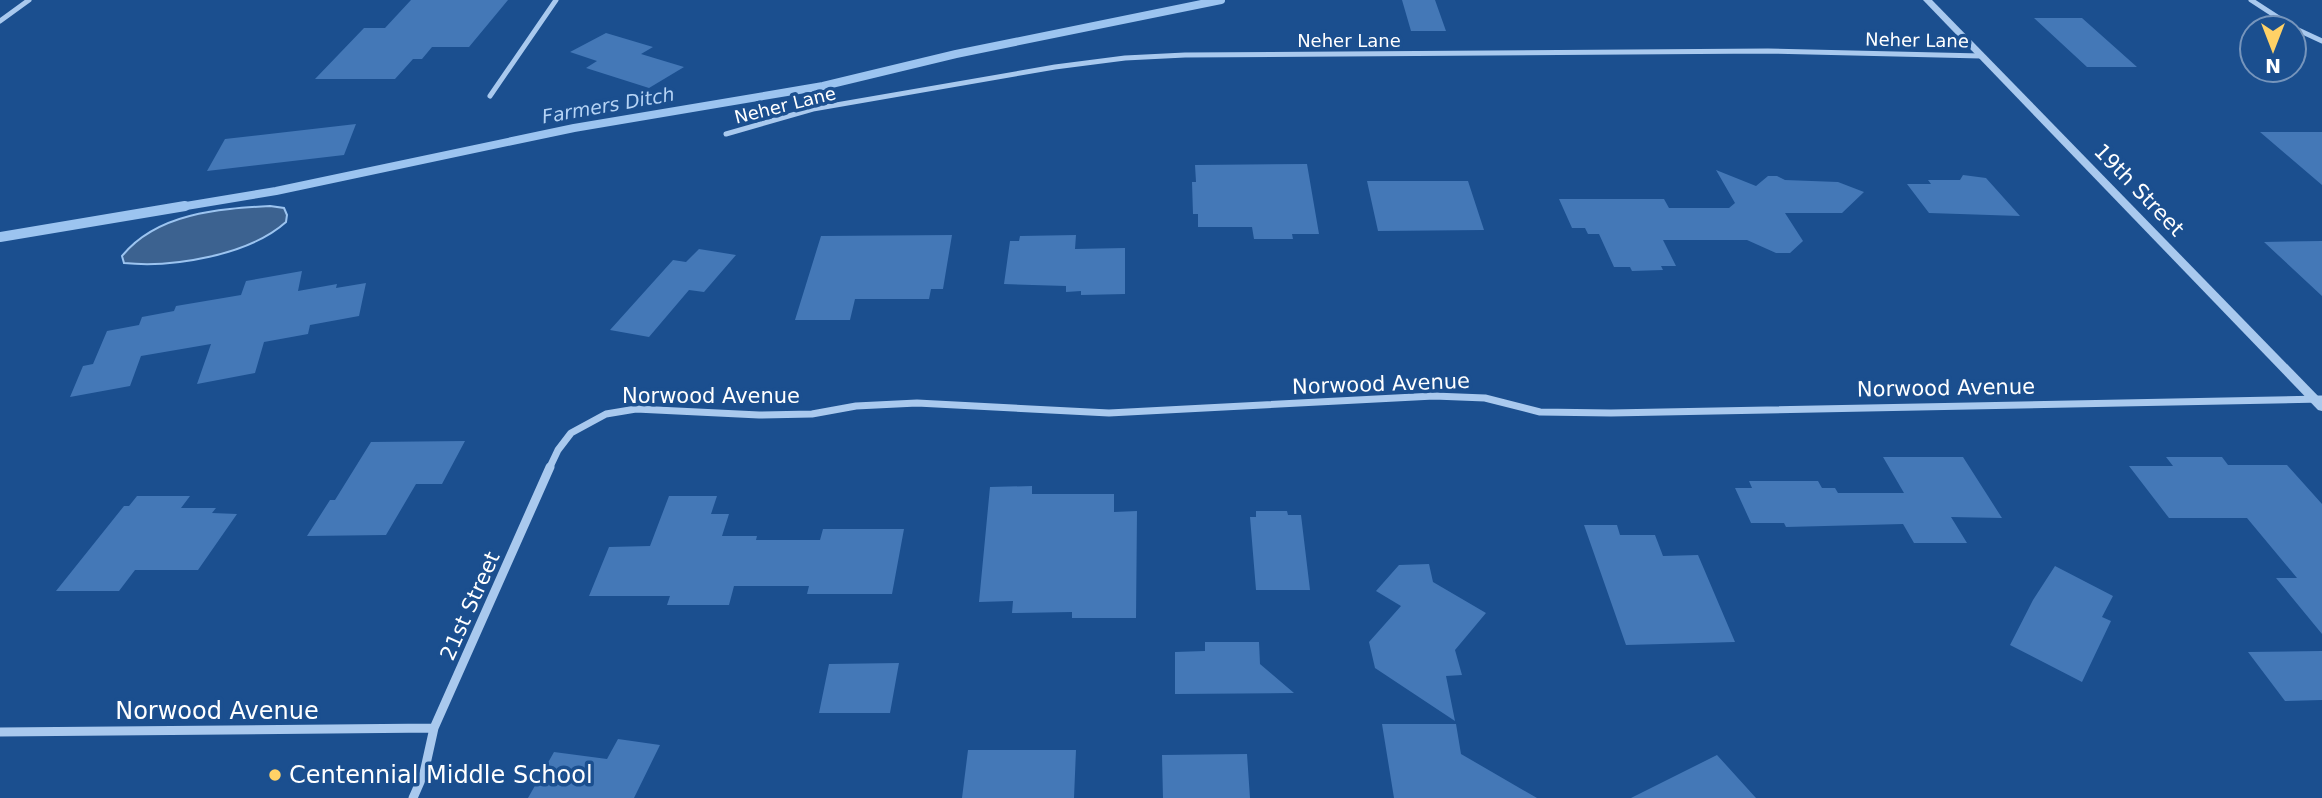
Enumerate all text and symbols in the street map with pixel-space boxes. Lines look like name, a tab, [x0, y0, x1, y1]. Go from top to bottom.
north arrow	[2238, 14, 2308, 84]
street label: Neher Lane	[1865, 29, 1969, 51]
street label: Neher Lane	[1297, 30, 1401, 51]
text: N	[2265, 55, 2281, 77]
street label: Neher Lane	[732, 82, 838, 128]
water label: Farmers Ditch	[540, 83, 676, 127]
street label: 19th Street	[2089, 139, 2189, 241]
street label: Norwood Avenue	[1292, 369, 1470, 399]
street label: Norwood Avenue	[1857, 374, 2035, 402]
street label: Norwood Avenue	[622, 384, 800, 408]
street label: 21st Street	[435, 548, 505, 664]
street label: Norwood Avenue	[115, 697, 319, 725]
place label: Centennial Middle School	[289, 761, 593, 789]
marker: Centennial Middle School	[267, 767, 283, 783]

